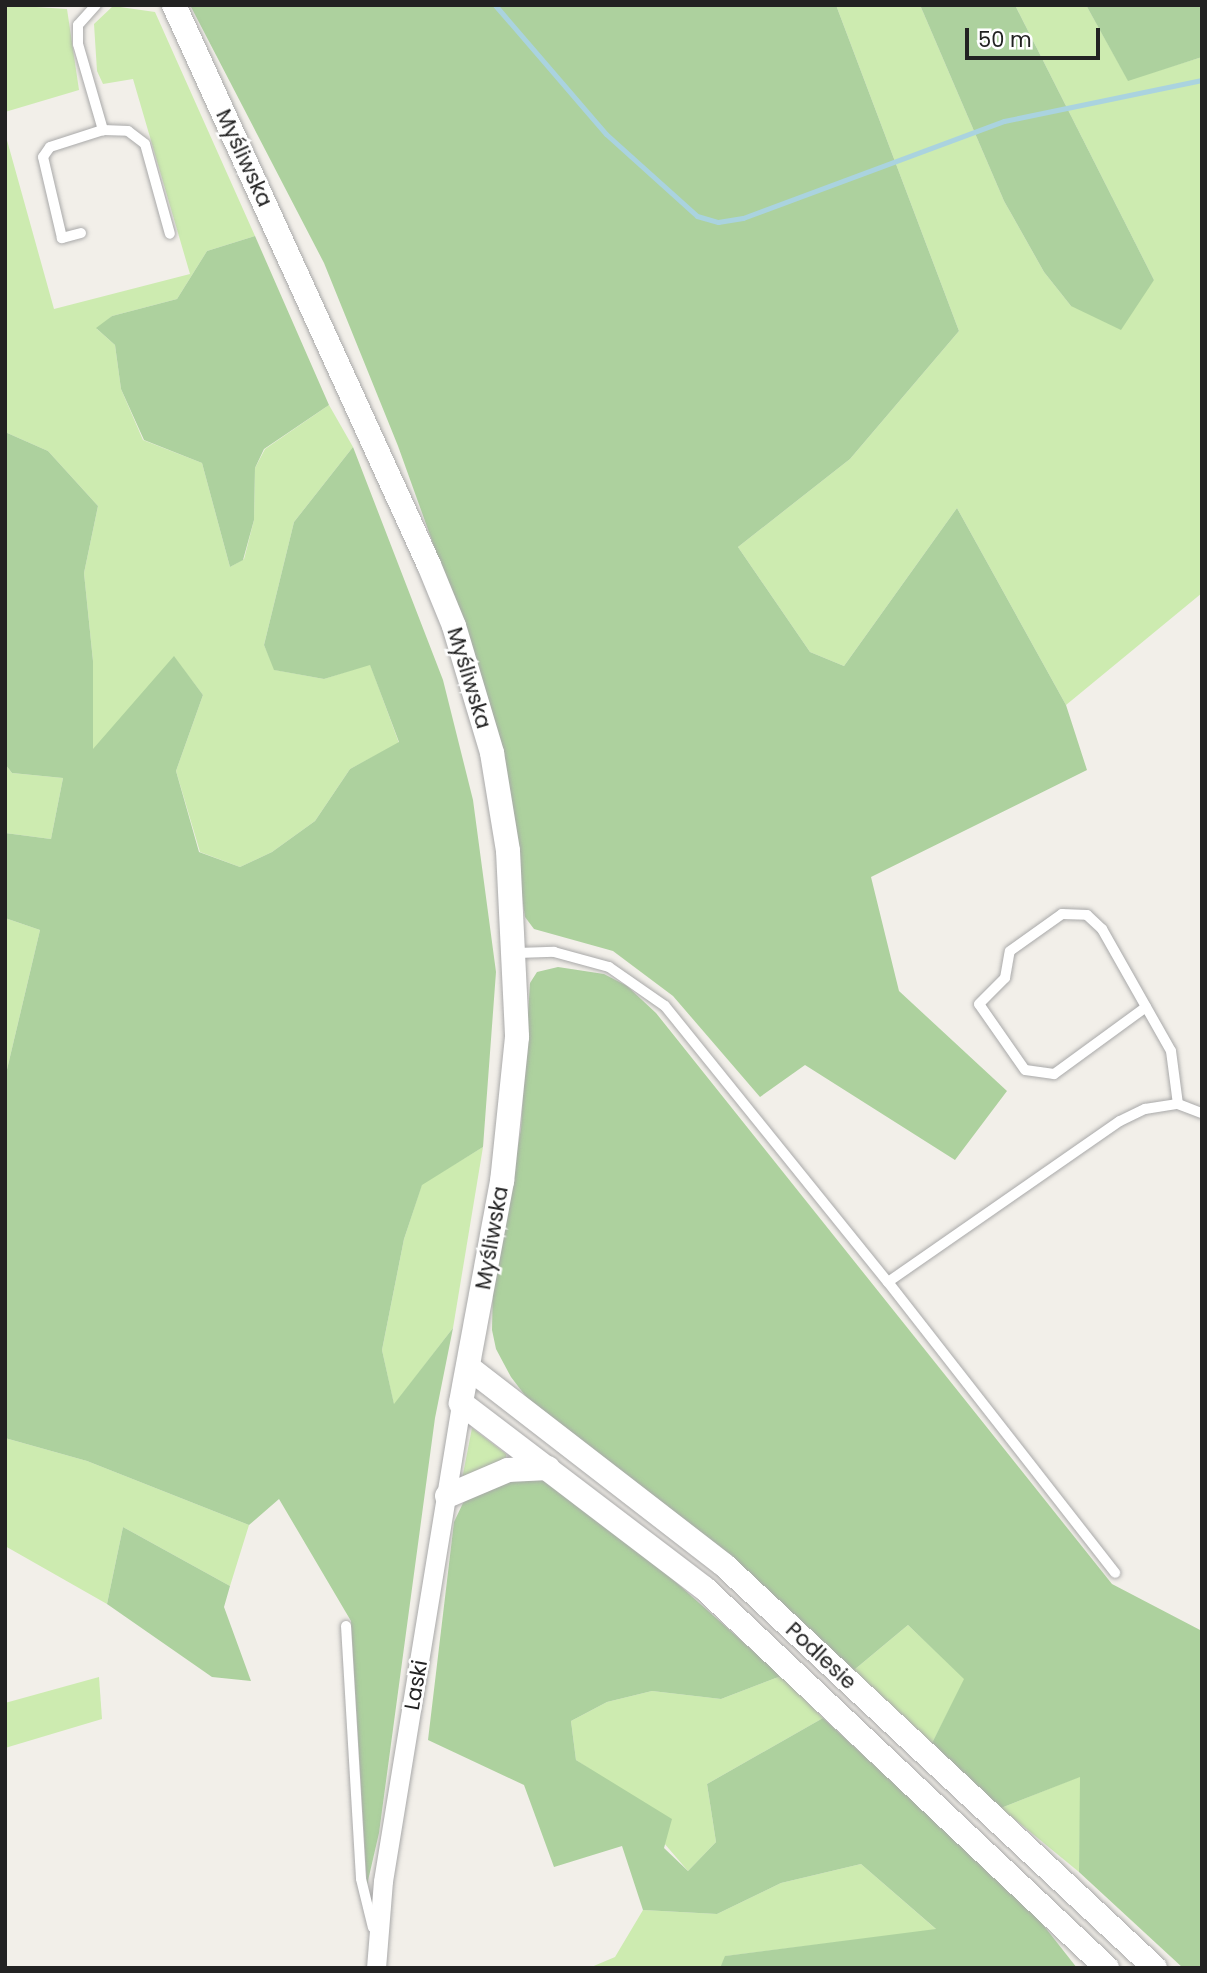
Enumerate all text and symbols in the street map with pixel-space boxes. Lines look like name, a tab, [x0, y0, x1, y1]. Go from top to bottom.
scale bar	[969, 14, 1104, 58]
text: 50 m	[978, 25, 1032, 54]
street label: Myśliwska	[211, 105, 277, 211]
street label: Myśliwska	[442, 624, 496, 732]
street label: Myśliwska	[471, 1184, 513, 1292]
street label: Podlesie	[781, 1617, 861, 1695]
street label: Laski	[399, 1658, 433, 1712]

